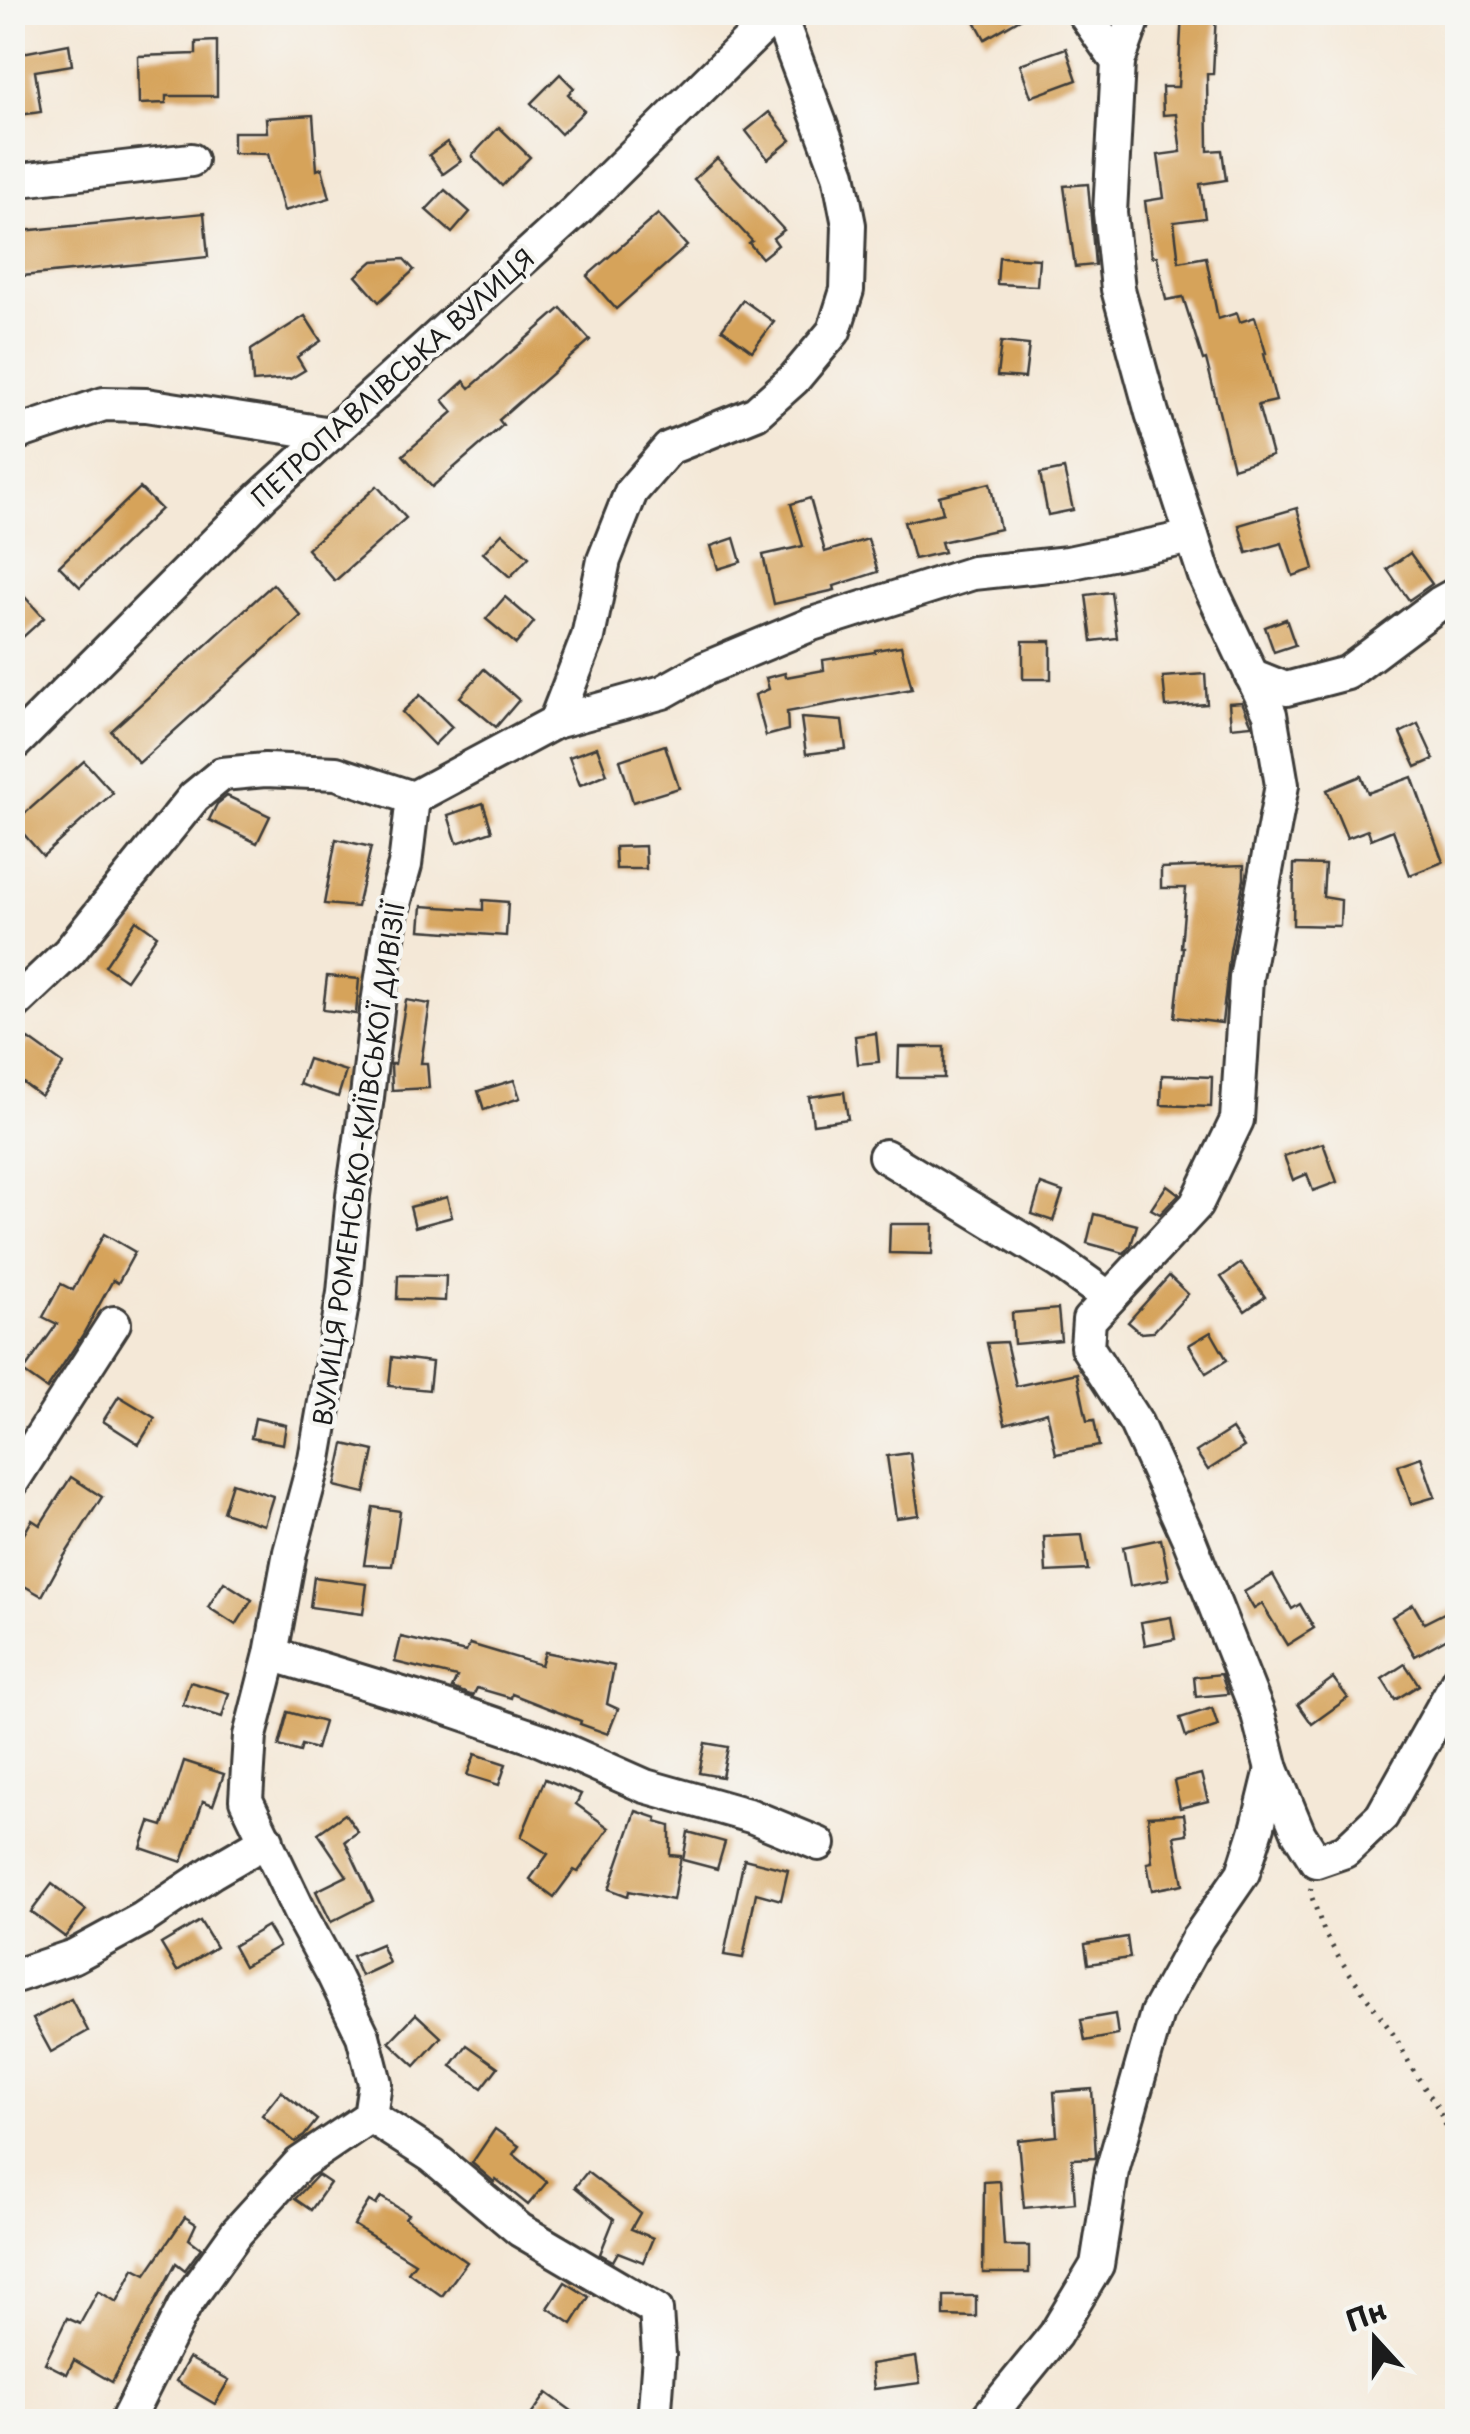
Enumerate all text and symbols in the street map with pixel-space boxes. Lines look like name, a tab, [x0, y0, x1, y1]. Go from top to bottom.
street label: ПЕТРОПАВЛІВСЬКА ВУЛИЦЯ	[242, 239, 543, 515]
street label: ВУЛИЦЯ РОМЕНСЬКО-КИЇВСЬКОЇ ДИВІЗІЇ	[302, 898, 414, 1428]
text: Пн	[1339, 2287, 1392, 2342]
north arrow	[1325, 2289, 1425, 2389]

